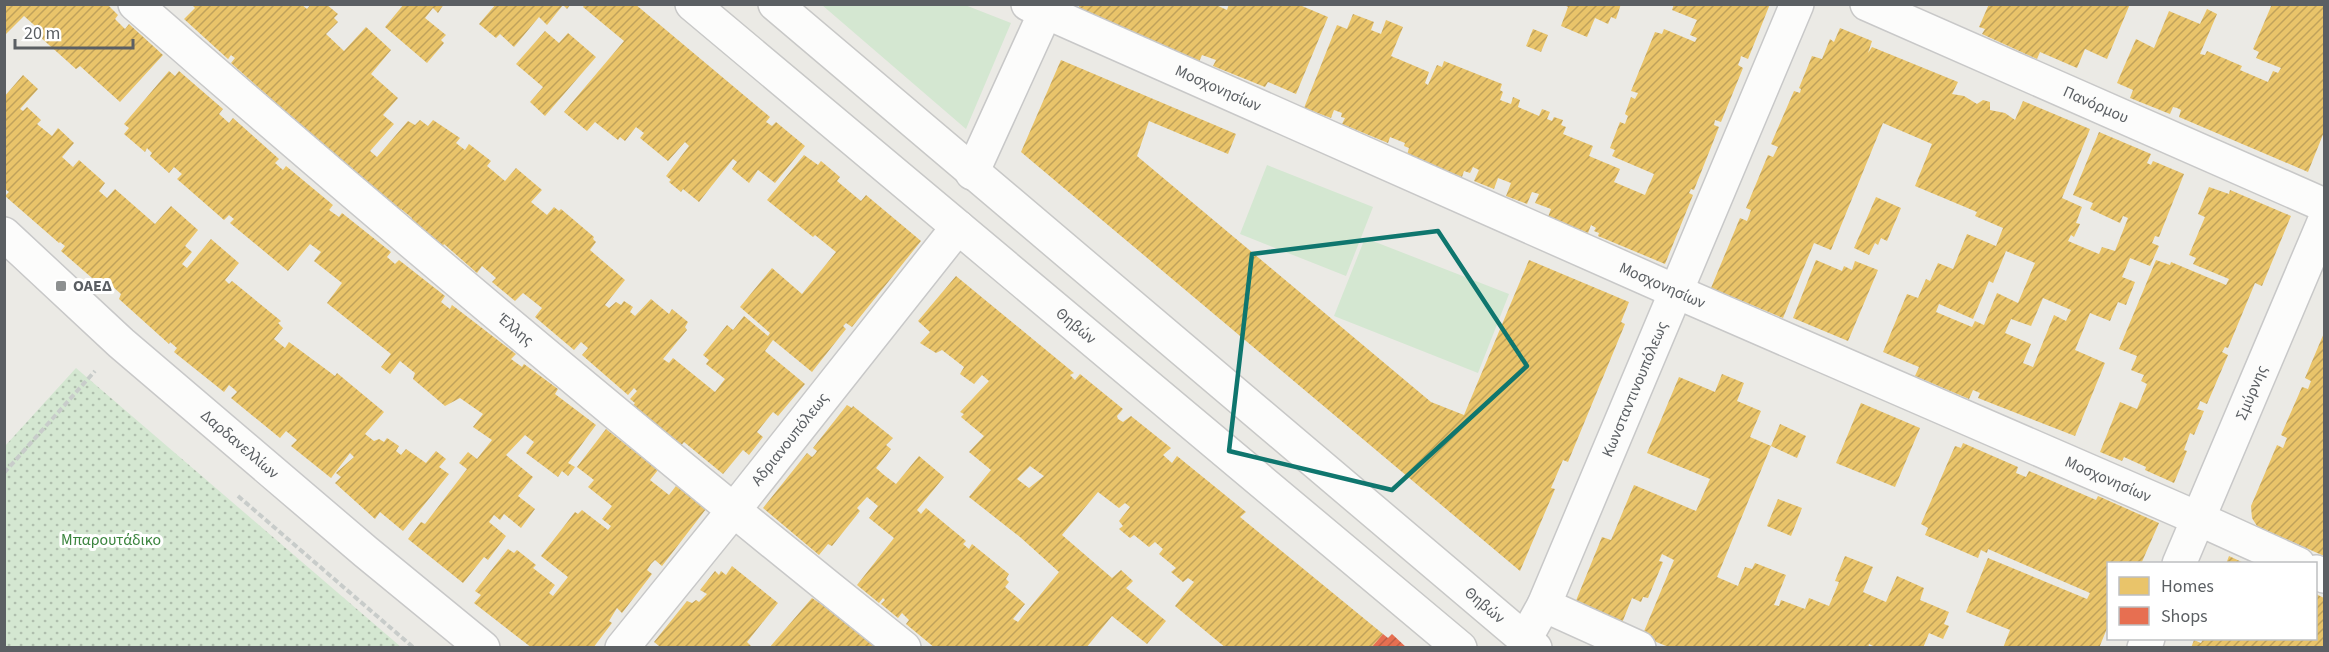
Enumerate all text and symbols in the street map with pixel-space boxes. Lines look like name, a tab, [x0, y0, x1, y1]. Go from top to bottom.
scale bar	[15, 12, 134, 50]
text: 20 m	[24, 21, 60, 46]
street label: Μοσχονησίων	[1172, 60, 1265, 117]
street label: Πανόρμου	[2060, 81, 2132, 129]
street label: Μοσχονησίων	[1616, 257, 1709, 314]
place label: ΟΑΕΔ	[73, 275, 112, 297]
marker: ΟΑΕΔ	[54, 279, 68, 293]
street label: Θηβών	[1051, 302, 1101, 350]
street label: Έλλης	[492, 308, 538, 351]
street label: Κωνσταντινουπόλεως	[1596, 318, 1673, 461]
street label: Σμύρνης	[2230, 362, 2273, 424]
street label: Αδριανουπόλεως	[746, 388, 834, 490]
street label: Δαρδανελλίων	[196, 405, 284, 484]
street label: Μοσχονησίων	[2061, 451, 2155, 508]
park label: Μπαρουτάδικο	[61, 529, 161, 551]
legend	[2107, 562, 2317, 640]
text: Homes	[2161, 574, 2214, 599]
street label: Θηβών	[1460, 582, 1510, 629]
text: Shops	[2161, 604, 2208, 629]

